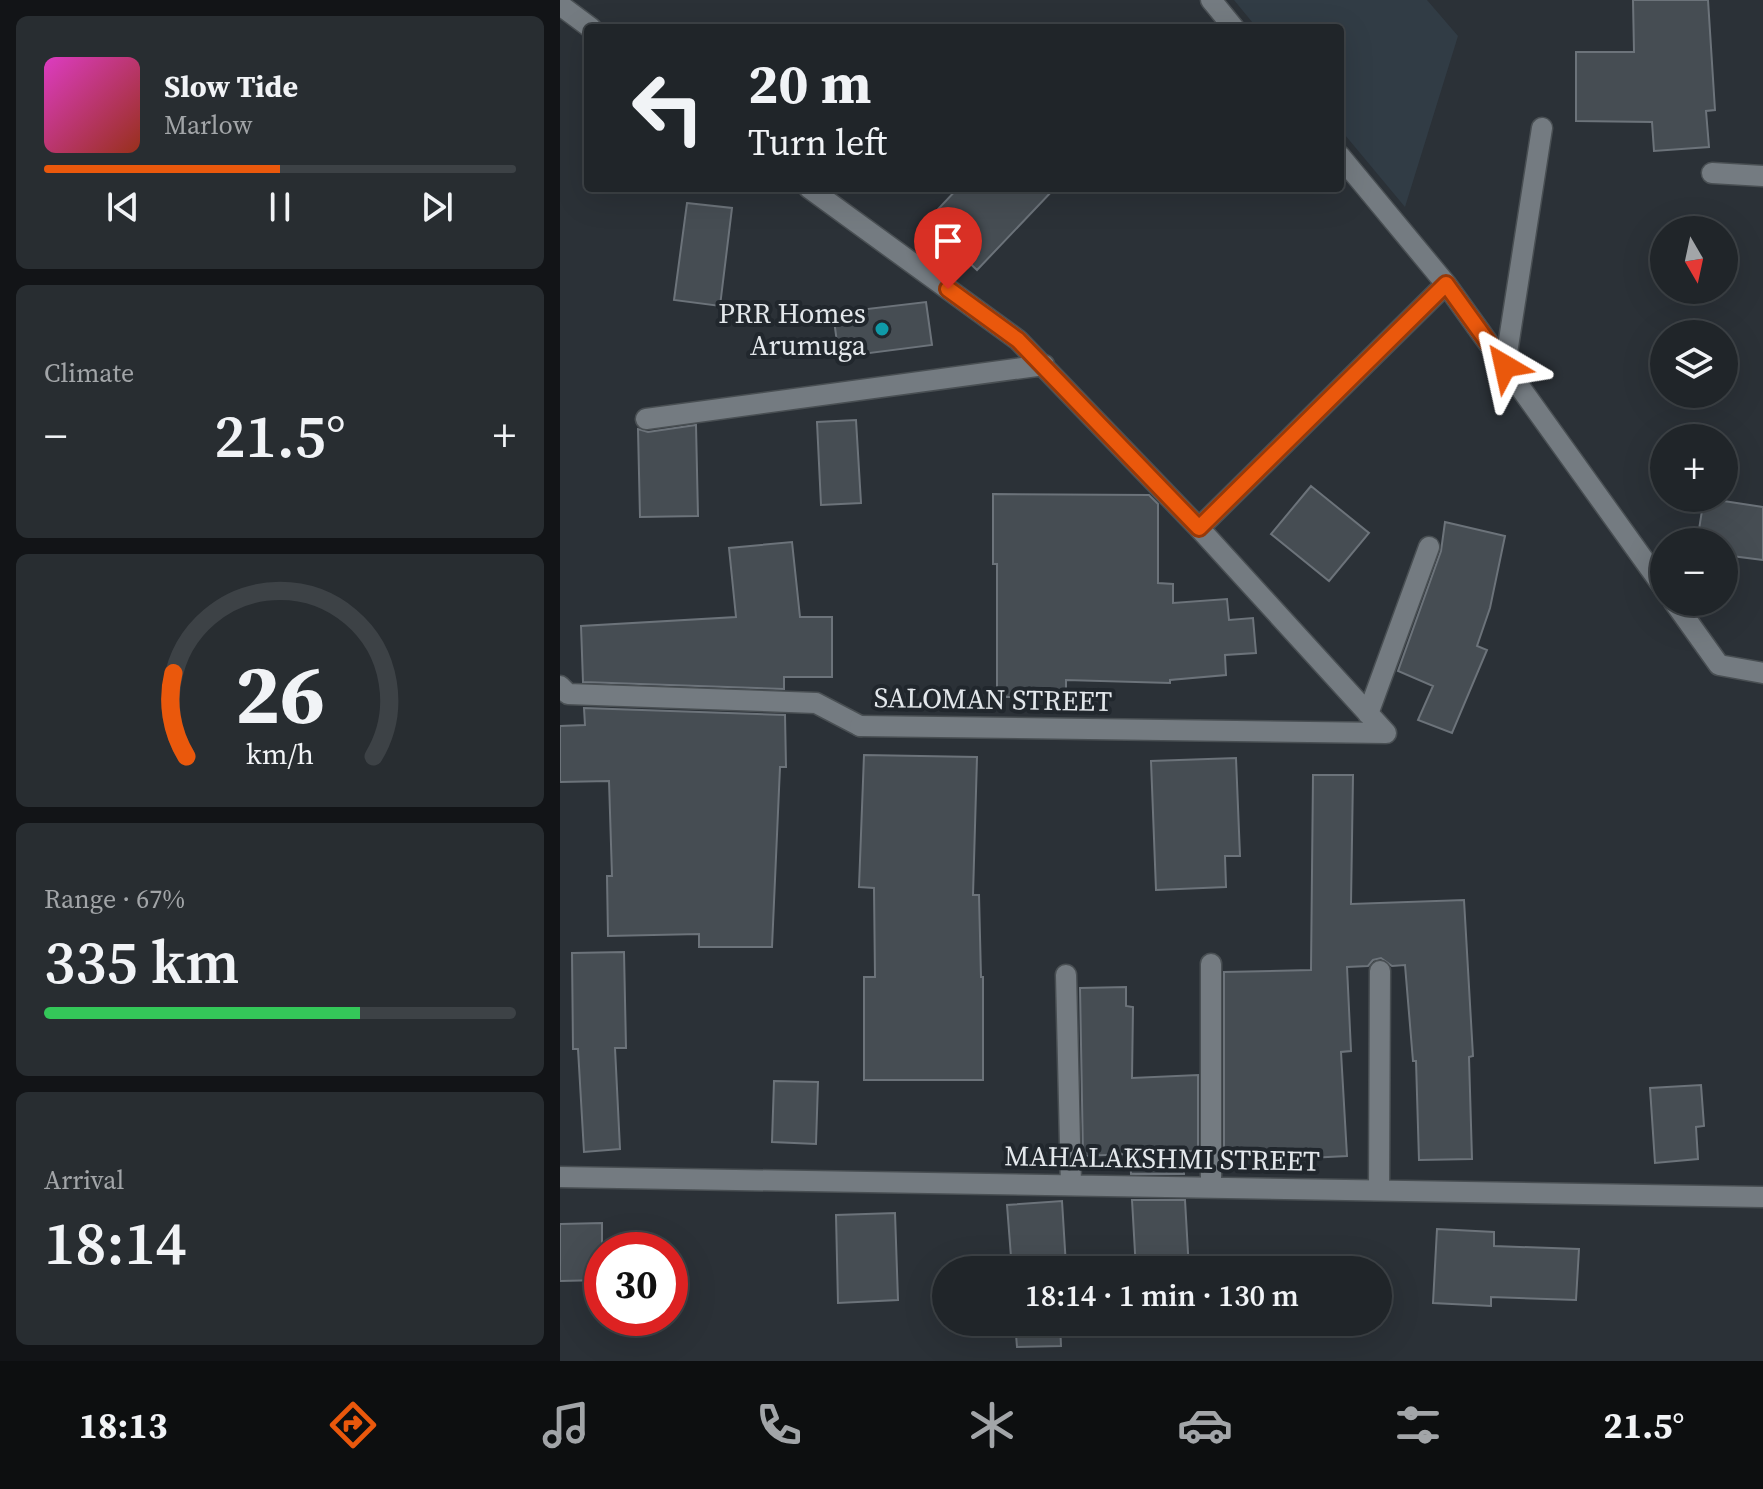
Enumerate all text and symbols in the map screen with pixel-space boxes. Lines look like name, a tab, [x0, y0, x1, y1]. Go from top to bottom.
text: 20 m	[748, 45, 871, 122]
icon: left	[616, 56, 720, 160]
text: Slow Tide	[164, 66, 298, 107]
text: Marlow	[164, 107, 253, 143]
text: Turn left	[748, 118, 887, 167]
icon: previous	[101, 185, 145, 229]
icon: pause	[258, 185, 302, 229]
icon: next	[415, 185, 459, 229]
pin	[914, 207, 982, 289]
north arrow	[1650, 216, 1738, 304]
map controls	[1650, 216, 1738, 616]
icon: arrive	[926, 219, 970, 263]
place label: PRR Homes Arumuga	[718, 294, 867, 364]
marker: PRR Homes Arumuga	[873, 320, 891, 338]
button: layers	[1650, 320, 1738, 408]
position arrow	[1463, 324, 1547, 408]
text: Climate	[44, 355, 134, 391]
text: 21.5°	[214, 395, 346, 477]
text: −	[44, 405, 67, 466]
text: +	[493, 405, 516, 466]
button: +	[1650, 424, 1738, 512]
button: −	[1650, 528, 1738, 616]
text: 26	[235, 636, 325, 750]
street label: SALOMAN STREET	[874, 678, 1112, 720]
text: km/h	[246, 734, 314, 774]
text: Range · 67%	[44, 881, 185, 917]
text: 335 km	[44, 921, 240, 1003]
street label: MAHALAKSHMI STREET	[1004, 1136, 1320, 1180]
text: Arrival	[44, 1162, 124, 1198]
text: 18:14	[44, 1202, 187, 1284]
speed limit sign: 30	[584, 1232, 688, 1336]
text: 18:14 · 1 min · 130 m	[1025, 1275, 1299, 1316]
icon: directions	[325, 1397, 381, 1453]
icon: music	[538, 1397, 594, 1453]
icon: phone	[751, 1397, 807, 1453]
icon: climate	[964, 1397, 1020, 1453]
icon: car	[1177, 1397, 1233, 1453]
icon: filters	[1390, 1397, 1446, 1453]
text: 18:13	[79, 1401, 167, 1450]
text: 21.5°	[1603, 1401, 1684, 1450]

